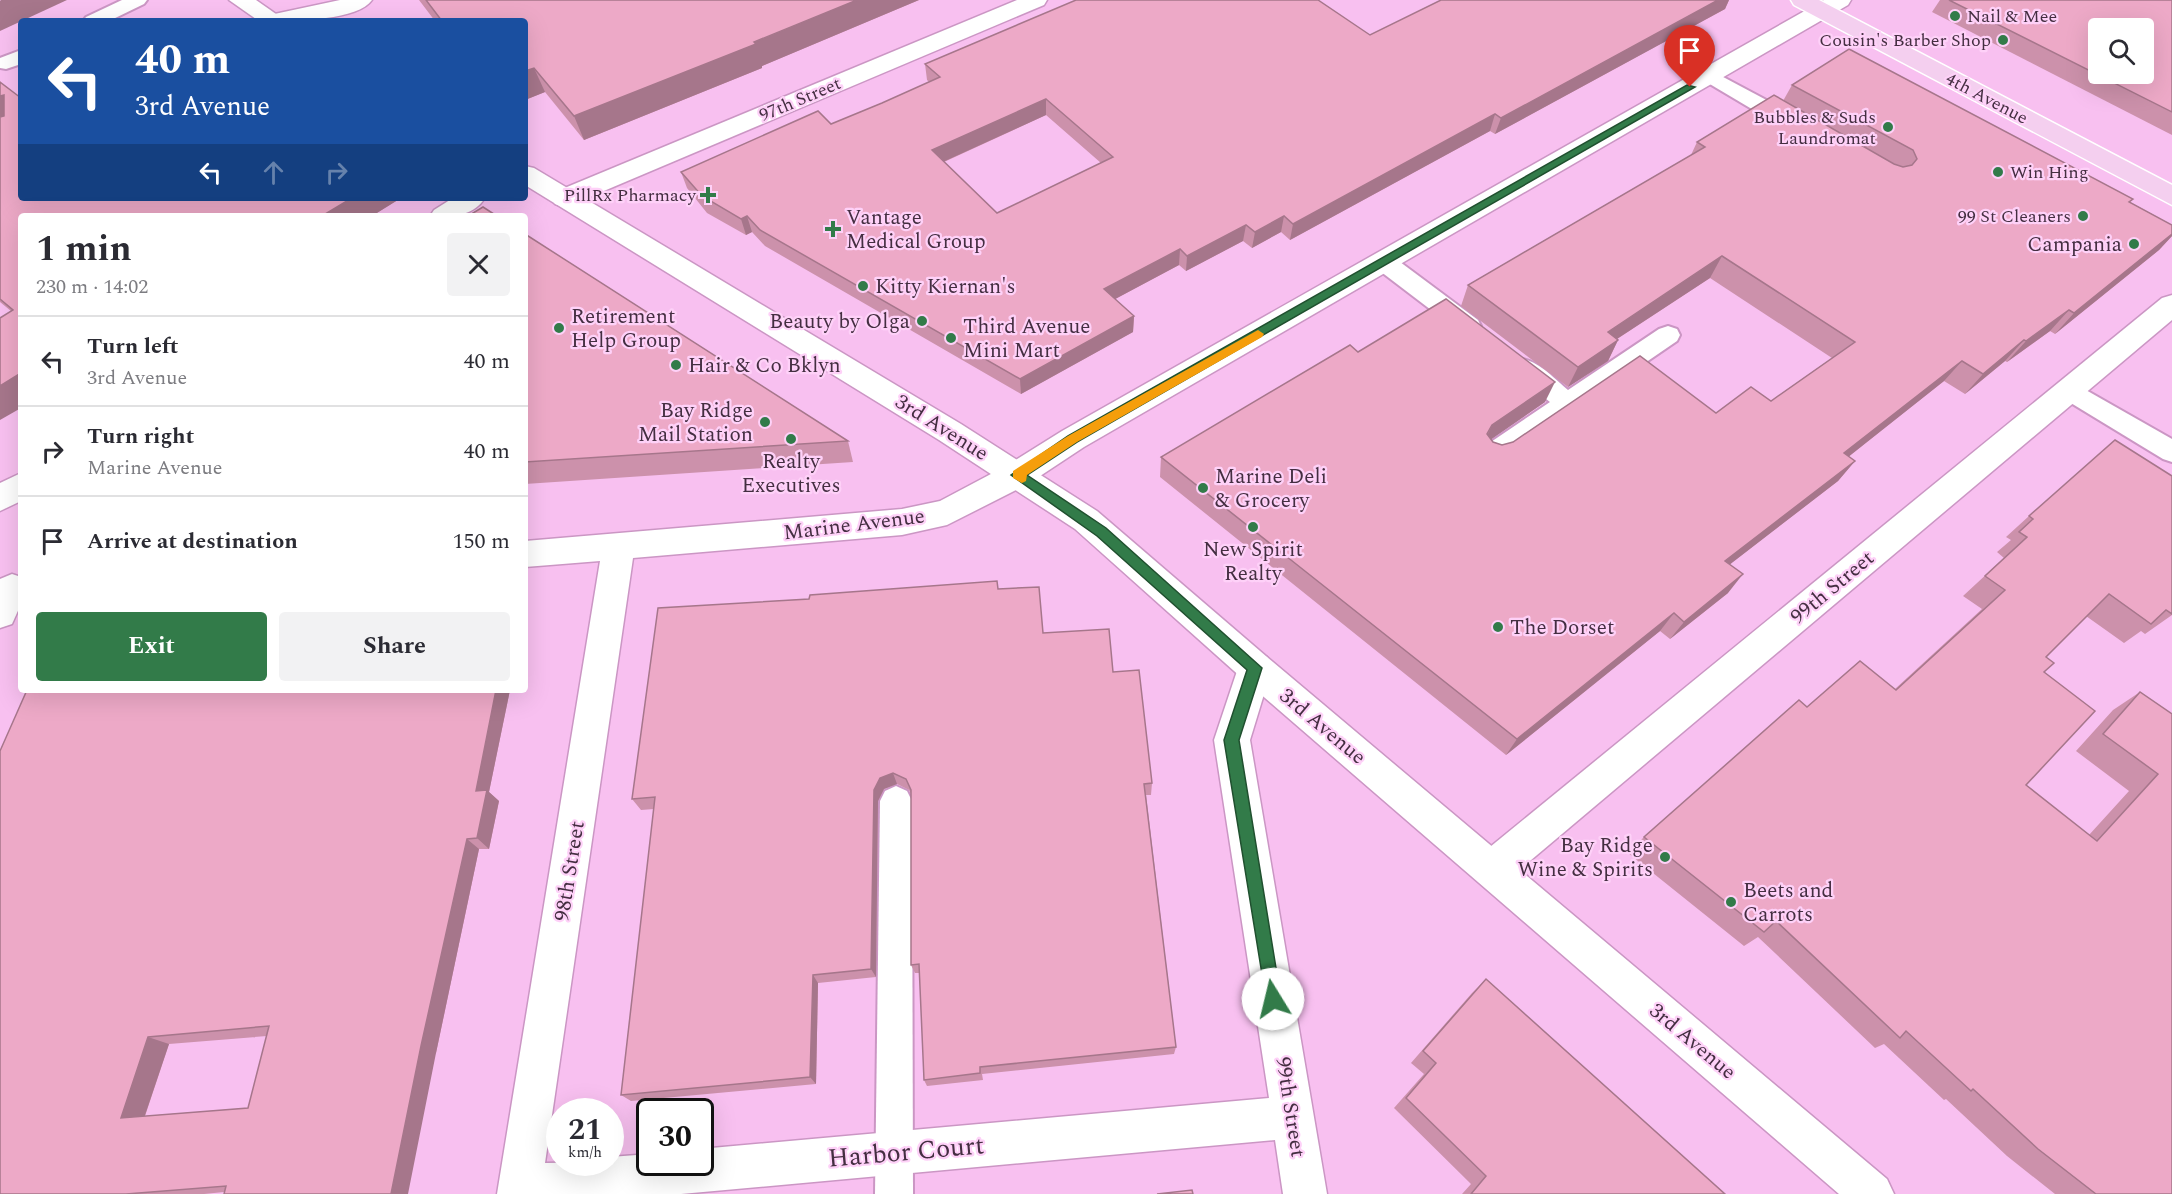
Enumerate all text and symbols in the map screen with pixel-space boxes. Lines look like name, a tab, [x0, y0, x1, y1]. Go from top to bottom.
place label: Nail & Mee	[1967, 3, 2057, 30]
marker: Nail & Mee	[1948, 9, 1962, 23]
map controls	[2088, 18, 2154, 84]
button: search	[2088, 18, 2154, 84]
pin	[1664, 25, 1715, 87]
place label: Cousin's Barber Shop	[1819, 27, 1991, 54]
text: 40 m	[135, 29, 230, 92]
marker: Cousin's Barber Shop	[1996, 33, 2010, 47]
icon: arrive	[1673, 34, 1706, 67]
icon: left	[36, 42, 114, 120]
street label: 4th Avenue	[1941, 65, 2033, 131]
street label: 97th Street	[755, 70, 845, 129]
text: 3rd Avenue	[135, 86, 270, 128]
place label: Bubbles & Suds Laundromat	[1753, 104, 1876, 152]
marker: Bubbles & Suds Laundromat	[1881, 120, 1895, 134]
icon: left	[194, 156, 227, 189]
icon: ahead	[257, 156, 290, 189]
icon: right	[320, 156, 353, 189]
place label: Win Hing	[2010, 159, 2089, 186]
marker: Win Hing	[1991, 165, 2005, 179]
place label: PillRx Pharmacy	[564, 182, 697, 209]
marker: PillRx Pharmacy	[701, 188, 715, 202]
place label: Vantage Medical Group	[846, 202, 986, 258]
place label: 99 St Cleaners	[1958, 203, 2071, 230]
marker: 99 St Cleaners	[2076, 209, 2090, 223]
marker: Vantage Medical Group	[824, 220, 842, 238]
text: 1 min	[36, 222, 132, 277]
place label: Campania	[2027, 229, 2123, 261]
button: close	[447, 233, 510, 296]
marker: Campania	[2127, 237, 2141, 251]
place label: Kitty Kiernan's	[875, 271, 1016, 303]
text: 230 m · 14:02	[36, 272, 148, 302]
marker: Kitty Kiernan's	[856, 279, 870, 293]
place label: Retirement Help Group	[571, 301, 681, 357]
place label: Beauty by Olga	[769, 306, 911, 338]
place label: Third Avenue Mini Mart	[963, 311, 1091, 367]
marker: Beauty by Olga	[915, 314, 929, 328]
marker: Retirement Help Group	[552, 321, 566, 335]
text: Turn left	[87, 330, 179, 363]
marker: Third Avenue Mini Mart	[944, 331, 958, 345]
icon: left	[36, 345, 69, 378]
text: 40 m	[464, 345, 510, 378]
place label: Hair & Co Bklyn	[688, 350, 841, 382]
marker: Hair & Co Bklyn	[669, 358, 683, 372]
text: 3rd Avenue	[87, 363, 187, 393]
street label: 3rd Avenue	[888, 386, 995, 469]
place label: Bay Ridge Mail Station	[638, 395, 753, 451]
marker: Bay Ridge Mail Station	[758, 415, 772, 429]
text: Turn right	[87, 420, 194, 453]
marker: Realty Executives	[784, 432, 798, 446]
icon: right	[36, 435, 69, 468]
text: 40 m	[464, 435, 510, 468]
place label: Realty Executives	[741, 446, 841, 502]
text: Marine Avenue	[87, 453, 223, 483]
place label: Marine Deli & Grocery	[1215, 461, 1327, 517]
marker: Marine Deli & Grocery	[1196, 481, 1210, 495]
street label: Marine Avenue	[782, 500, 927, 550]
marker: New Spirit Realty	[1246, 520, 1260, 534]
icon: arrive	[36, 525, 69, 558]
text: Arrive at destination	[87, 525, 298, 558]
text: 150 m	[453, 525, 510, 558]
place label: New Spirit Realty	[1203, 534, 1303, 590]
street label: 99th Street	[1784, 543, 1882, 632]
button: Exit	[36, 612, 267, 681]
button: Share	[279, 612, 510, 681]
place label: The Dorset	[1510, 612, 1614, 644]
marker: The Dorset	[1491, 620, 1505, 634]
street label: 3rd Avenue	[1272, 681, 1373, 773]
street label: 98th Street	[546, 819, 594, 924]
place label: Bay Ridge Wine & Spirits	[1518, 830, 1653, 886]
marker: Bay Ridge Wine & Spirits	[1658, 850, 1672, 864]
place label: Beets and Carrots	[1743, 875, 1833, 931]
marker: Beets and Carrots	[1724, 895, 1738, 909]
position arrow	[1241, 967, 1305, 1031]
street label: 3rd Avenue	[1642, 996, 1743, 1088]
street label: 99th Street	[1266, 1055, 1314, 1160]
speed limit sign: 30	[636, 1098, 714, 1176]
text: 21	[568, 1107, 602, 1153]
street label: Harbor Court	[826, 1125, 986, 1179]
text: km/h	[568, 1141, 602, 1164]

